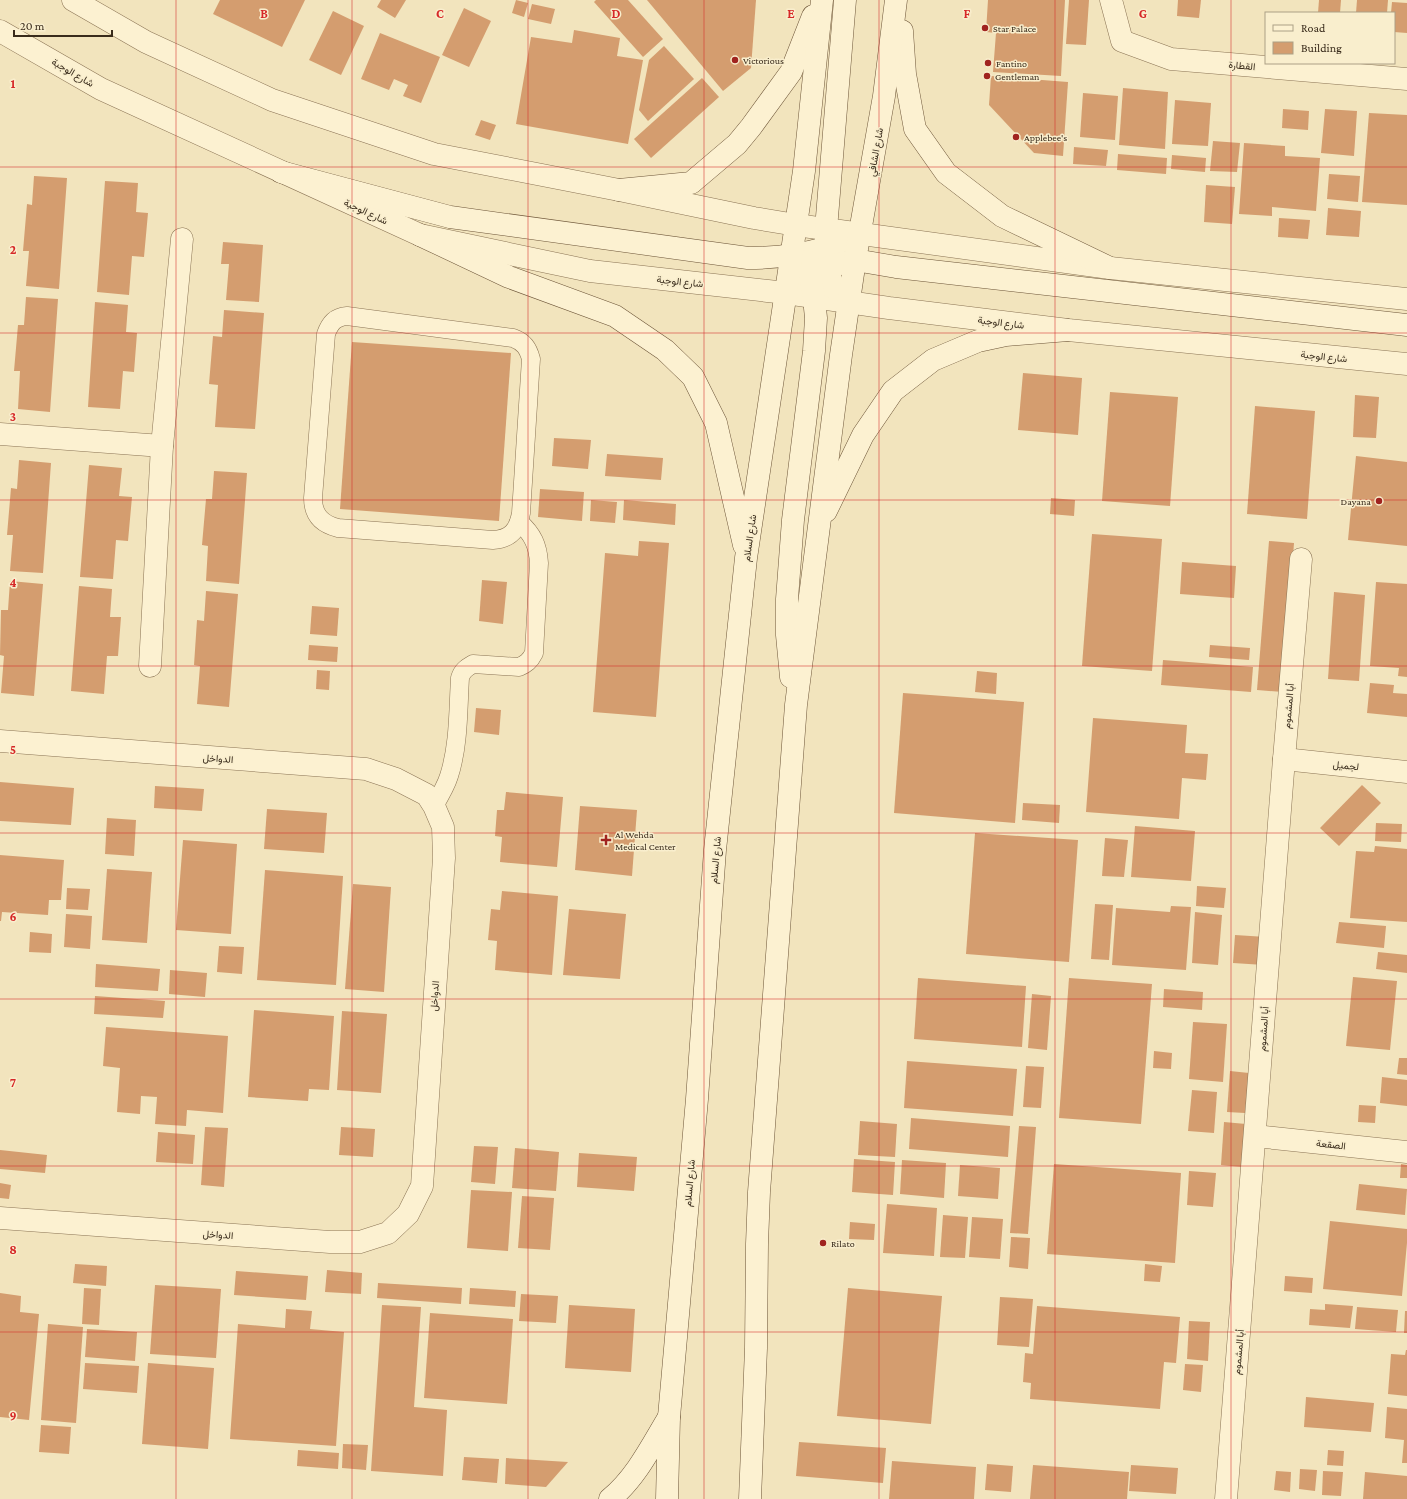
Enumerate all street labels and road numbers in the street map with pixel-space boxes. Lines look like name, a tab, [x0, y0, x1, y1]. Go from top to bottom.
street label: شارع الوجبة	[49, 56, 96, 90]
street label: القطارة	[1228, 59, 1256, 73]
street label: شارع الشافي	[866, 127, 888, 178]
street label: شارع الوجبة	[342, 197, 390, 227]
street label: شارع الوجبة	[656, 274, 704, 290]
street label: شارع الوجبة	[977, 314, 1025, 332]
street label: شارع الوجبة	[1300, 349, 1348, 365]
street label: شارع السلام	[741, 514, 759, 563]
street label: أبا المشموم	[1281, 682, 1297, 729]
street label: الدواخل	[202, 752, 234, 766]
street label: لجميل	[1332, 759, 1360, 773]
street label: شارع السلام	[708, 836, 724, 884]
street label: الدواخل	[428, 980, 442, 1012]
street label: أبا المشموم	[1256, 1005, 1272, 1052]
street label: الصقعة	[1316, 1137, 1346, 1152]
street label: شارع السلام	[682, 1159, 698, 1207]
street label: الدواخل	[202, 1228, 234, 1242]
street label: أبا المشموم	[1231, 1328, 1247, 1375]

